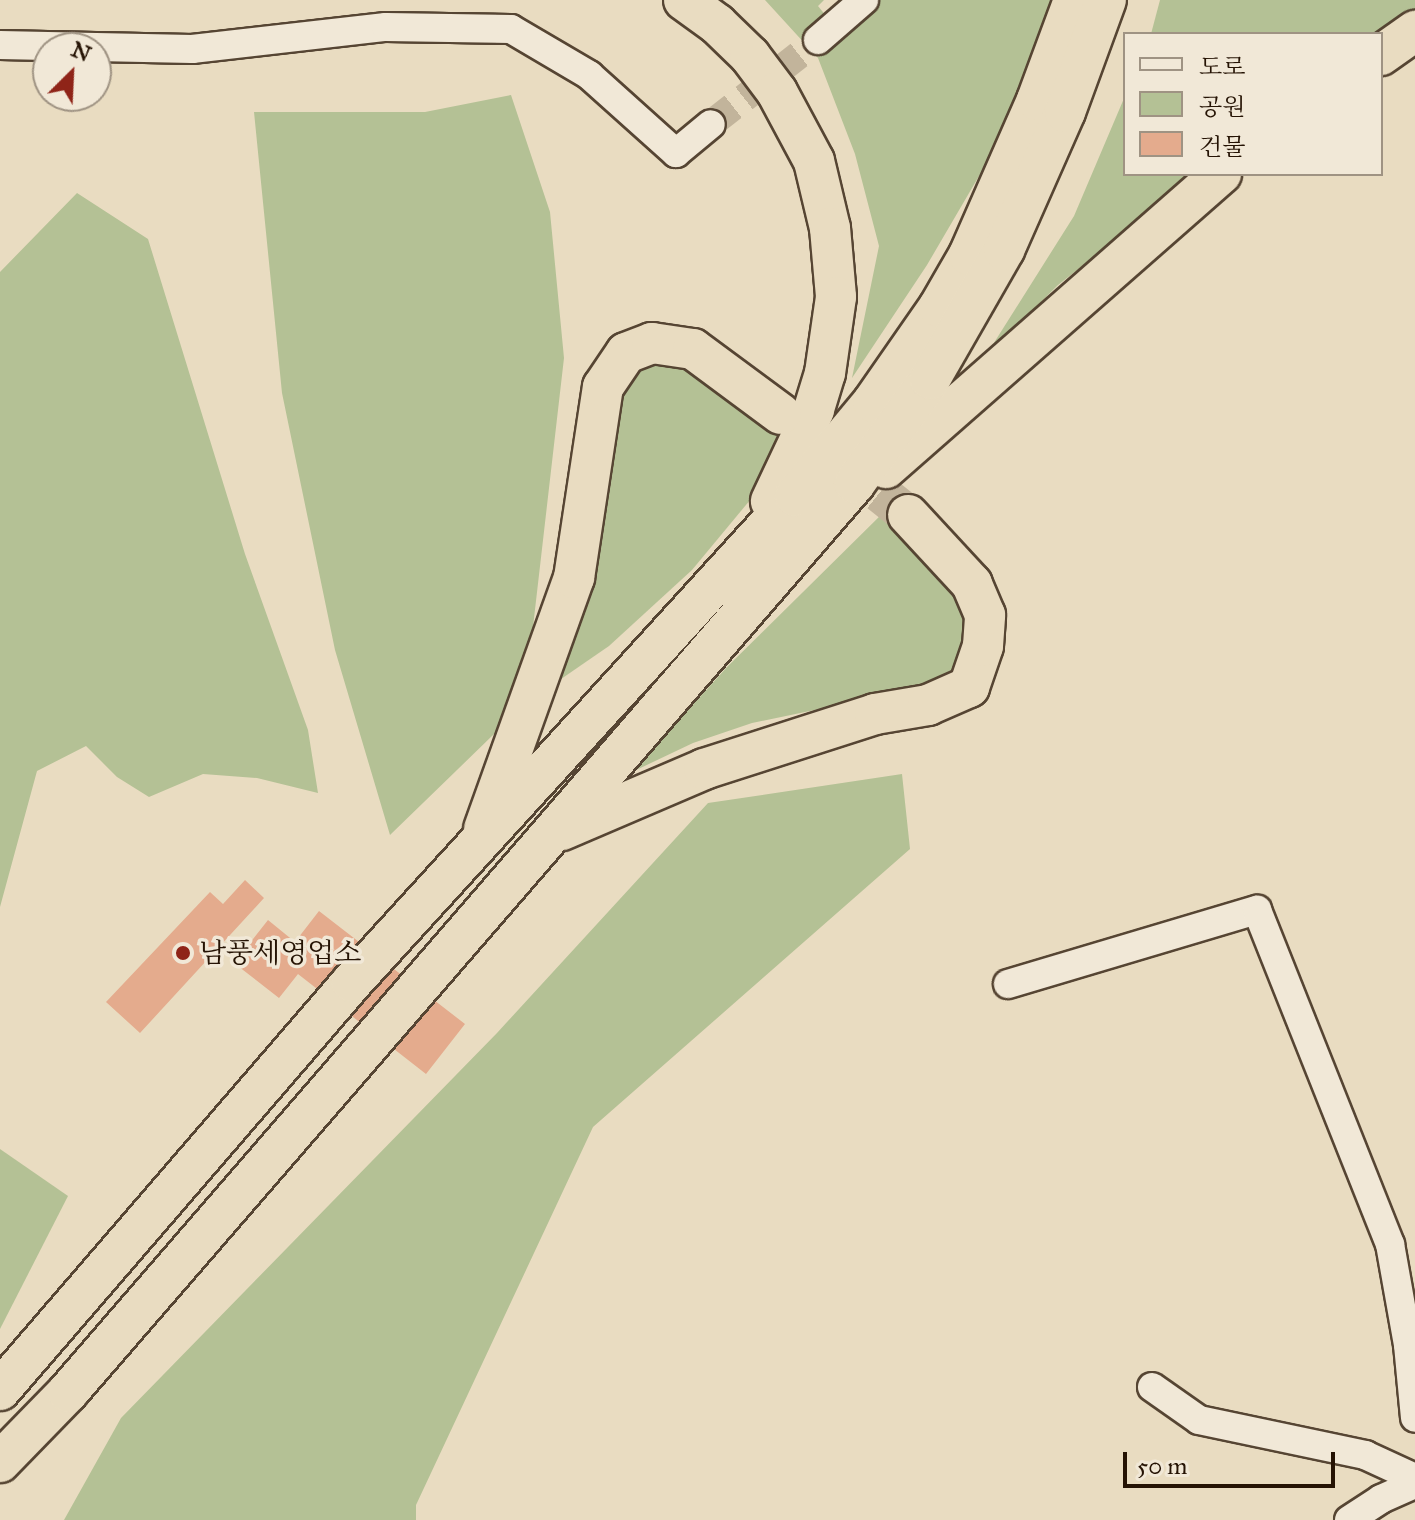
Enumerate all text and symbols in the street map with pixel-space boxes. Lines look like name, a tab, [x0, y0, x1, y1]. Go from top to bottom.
north arrow	[32, 32, 112, 112]
legend	[1123, 32, 1383, 176]
text: N	[67, 35, 95, 68]
text: 도로	[1199, 52, 1245, 82]
text: 공원	[1199, 92, 1245, 122]
text: 건물	[1199, 132, 1245, 162]
place label: 남풍세영업소	[199, 936, 361, 970]
marker: 남풍세영업소	[174, 944, 192, 962]
scale bar	[1127, 1436, 1339, 1486]
text: 50 m	[1137, 1451, 1187, 1481]

